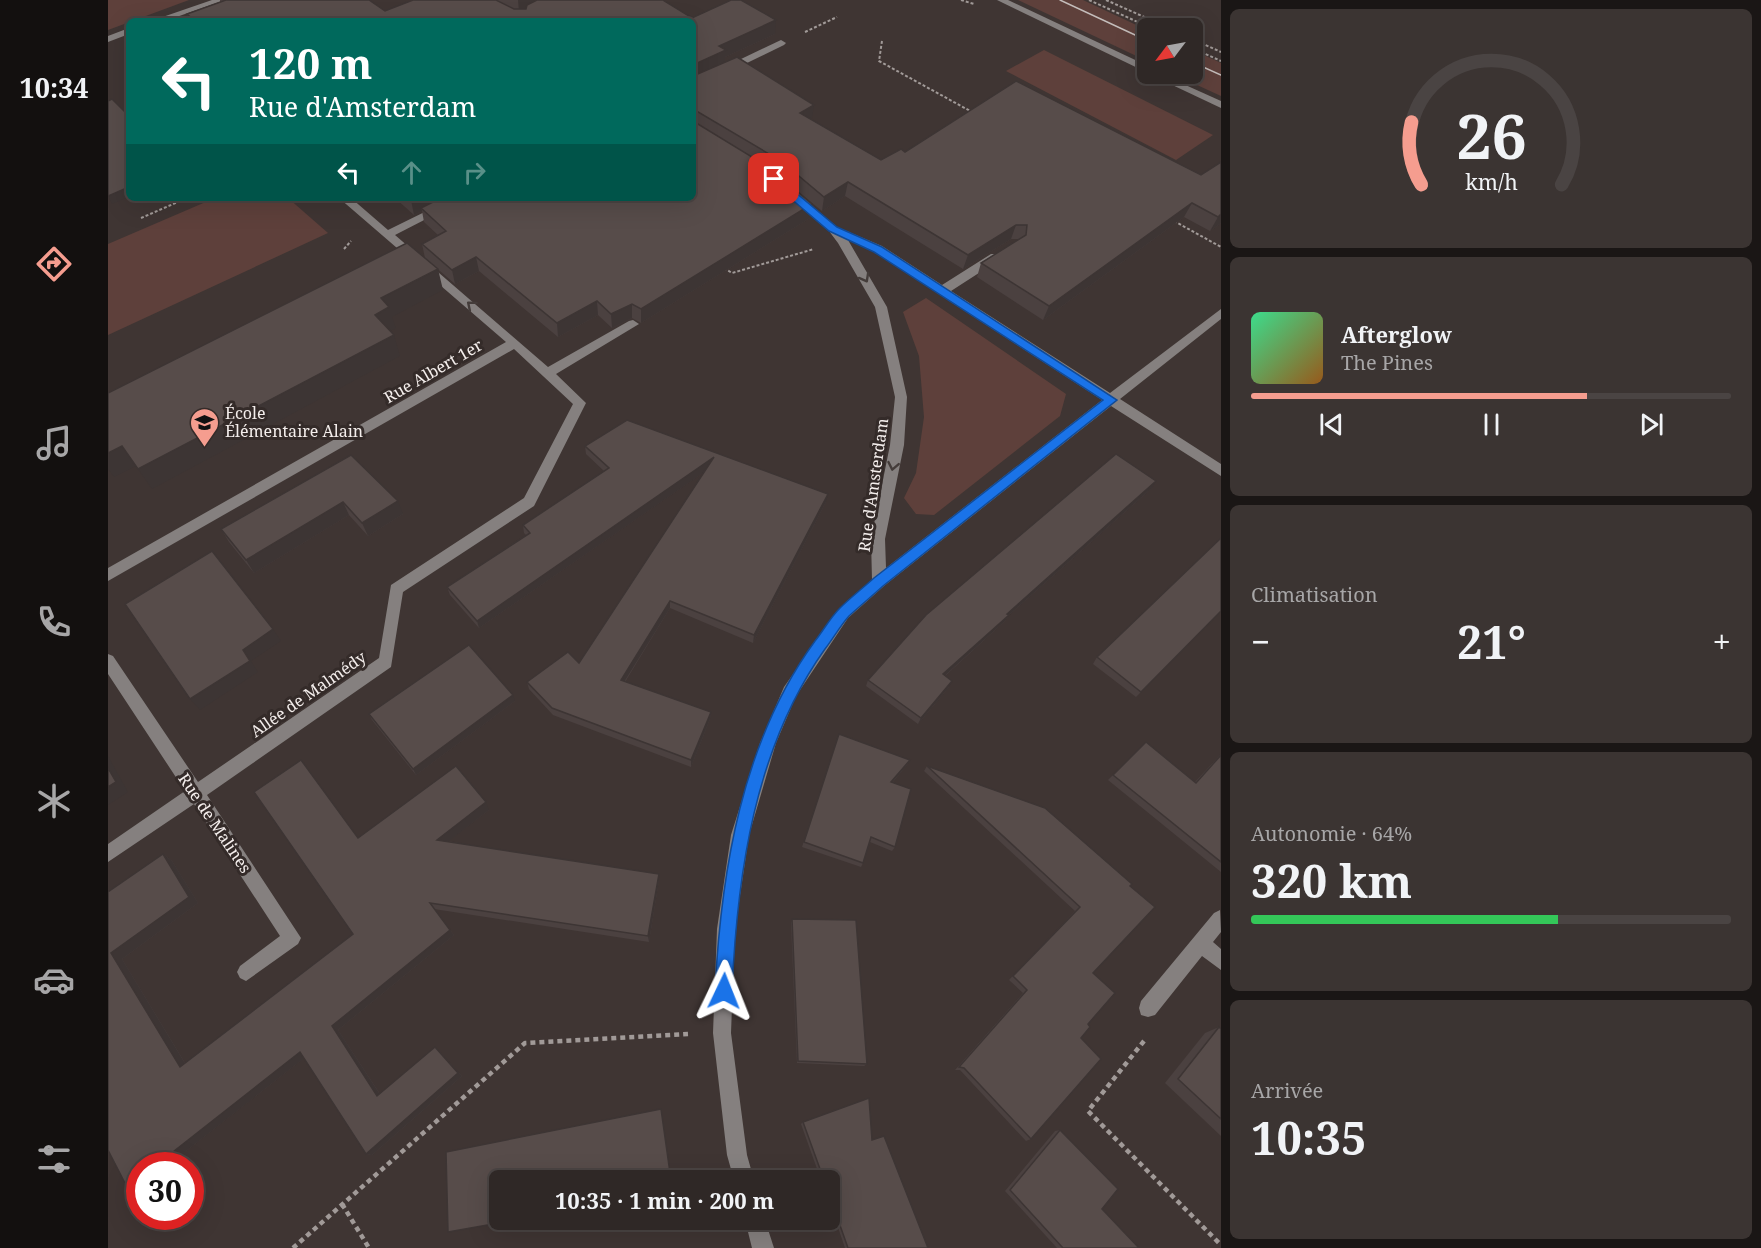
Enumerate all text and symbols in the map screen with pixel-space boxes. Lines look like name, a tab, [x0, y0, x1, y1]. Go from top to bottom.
north arrow	[1137, 18, 1203, 84]
map controls	[1137, 18, 1203, 84]
text: 120 m	[249, 34, 373, 91]
icon: left	[150, 42, 228, 120]
text: 10:34	[19, 69, 89, 106]
text: Rue d'Amsterdam	[249, 88, 476, 125]
text: 26	[1456, 93, 1526, 178]
pin	[748, 153, 799, 204]
icon: left	[332, 156, 365, 189]
icon: ahead	[395, 156, 428, 189]
icon: right	[458, 156, 491, 189]
icon: arrive	[757, 162, 790, 195]
text: km/h	[1465, 168, 1518, 197]
icon: directions	[33, 243, 75, 285]
one-way arrow	[858, 272, 869, 282]
one-way arrow	[467, 302, 478, 313]
text: Afterglow	[1341, 319, 1452, 349]
street label: Rue Albert 1er	[380, 334, 487, 408]
text: The Pines	[1341, 349, 1433, 376]
place label: École Élémentaire Alain	[225, 402, 363, 442]
school or university icon: École Élémentaire Alain	[188, 406, 220, 448]
icon: previous	[1315, 408, 1348, 441]
icon: pause	[1475, 408, 1508, 441]
icon: next	[1635, 408, 1668, 441]
street label: Rue d'Amsterdam	[853, 417, 893, 553]
icon: music	[33, 422, 75, 464]
one-way arrow	[887, 461, 900, 471]
text: Climatisation	[1251, 581, 1378, 608]
icon: phone	[33, 601, 75, 643]
text: 21°	[1457, 611, 1526, 672]
text: −	[1251, 619, 1270, 664]
text: +	[1713, 619, 1731, 664]
street label: Allée de Malmédy	[246, 645, 371, 742]
street label: Rue de Malines	[173, 769, 257, 877]
icon: climate	[33, 780, 75, 822]
text: Autonomie · 64%	[1251, 820, 1412, 847]
text: 320 km	[1251, 850, 1412, 911]
icon: car	[33, 959, 75, 1001]
position arrow	[692, 959, 756, 1023]
text: Arrivée	[1251, 1077, 1323, 1104]
text: 10:35	[1251, 1107, 1366, 1168]
icon: filters	[33, 1138, 75, 1180]
speed limit sign: 30	[126, 1152, 204, 1230]
text: 10:35 · 1 min · 200 m	[555, 1185, 774, 1215]

